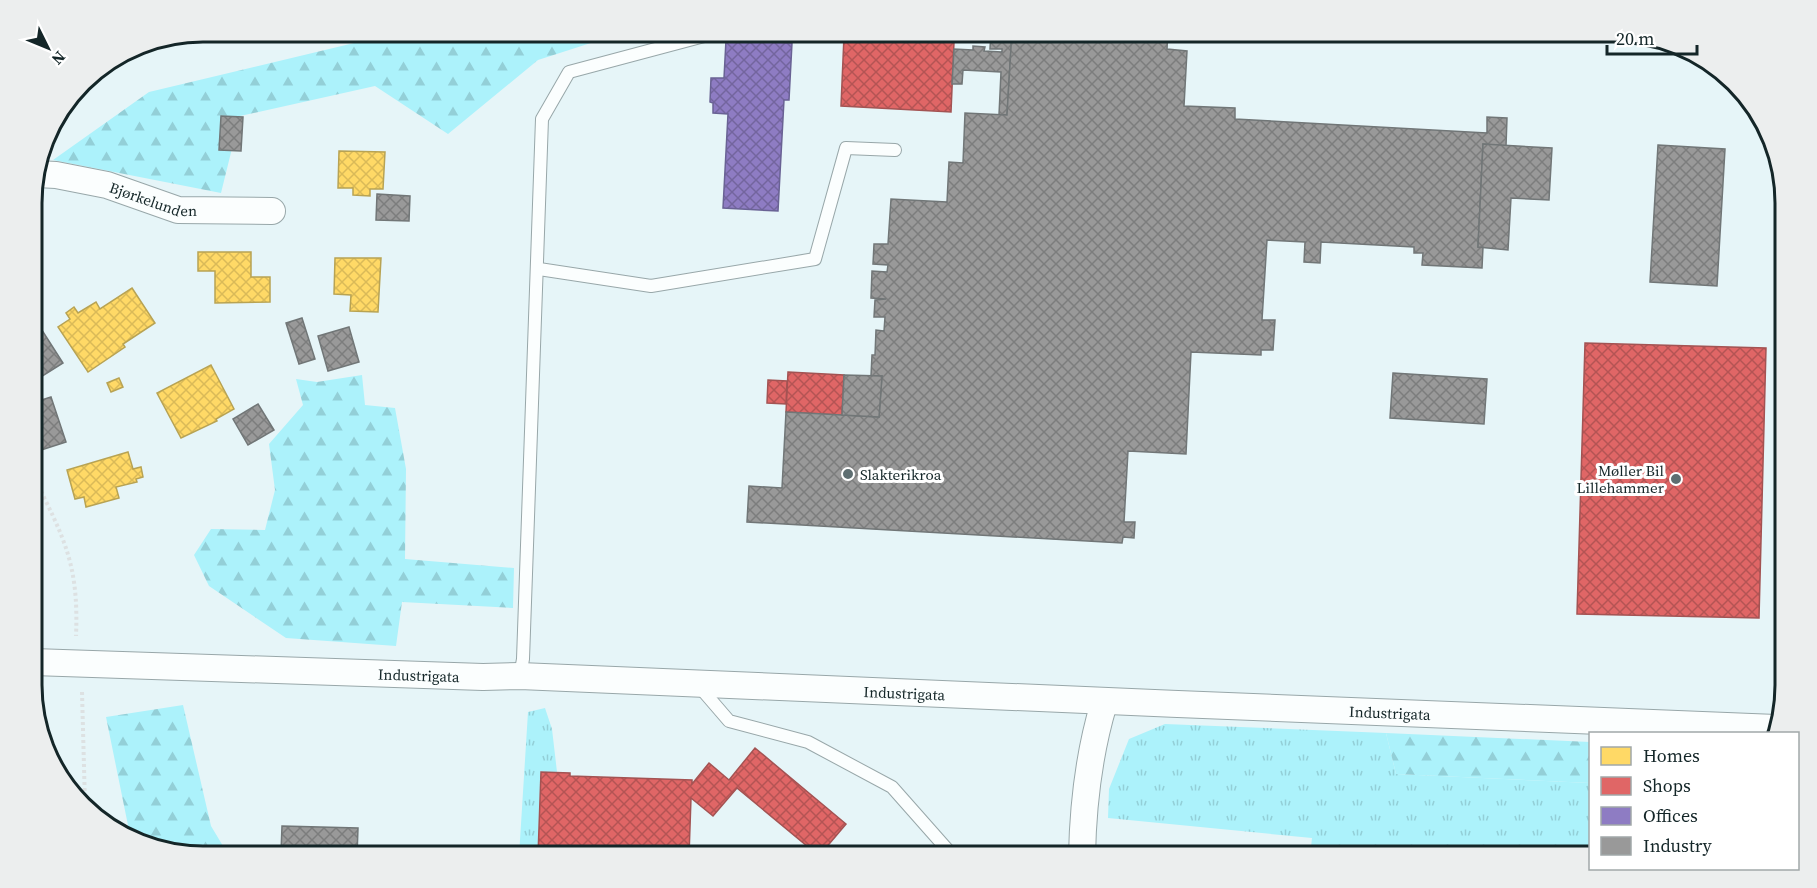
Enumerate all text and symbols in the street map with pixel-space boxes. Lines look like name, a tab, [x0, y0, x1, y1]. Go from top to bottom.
north arrow	[18, 18, 78, 78]
scale bar	[1607, 18, 1697, 56]
text: 20 m	[1616, 26, 1654, 51]
text: N	[47, 46, 71, 70]
street label: Bjørkelunden	[107, 176, 197, 221]
place label: Møller Bil Lillehammer	[1577, 460, 1665, 498]
place label: Slakterikroa	[860, 464, 942, 485]
marker: Slakterikroa	[841, 467, 855, 481]
marker: Møller Bil Lillehammer	[1669, 472, 1683, 486]
street label: Industrigata	[378, 663, 460, 687]
street label: Industrigata	[863, 681, 946, 705]
street label: Industrigata	[1349, 700, 1431, 725]
legend	[1589, 732, 1799, 870]
text: Homes	[1643, 743, 1700, 768]
text: Shops	[1643, 773, 1691, 798]
text: Offices	[1643, 803, 1698, 828]
text: Industry	[1643, 833, 1713, 858]

